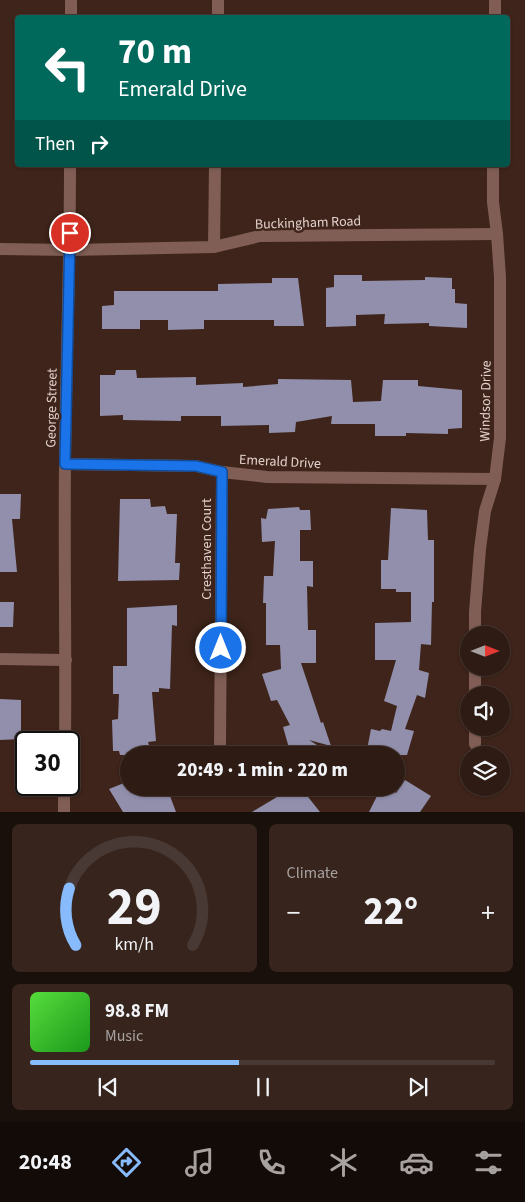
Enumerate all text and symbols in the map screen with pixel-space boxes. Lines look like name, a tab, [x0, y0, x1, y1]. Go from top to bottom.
text: 70 m	[118, 27, 192, 77]
icon: left	[35, 35, 100, 100]
text: Emerald Drive	[118, 73, 247, 105]
icon: right	[85, 130, 113, 158]
text: Then	[35, 131, 75, 158]
street label: Buckingham Road	[254, 211, 362, 235]
pin	[49, 212, 91, 254]
icon: arrive	[56, 219, 84, 247]
street label: Windsor Drive	[475, 360, 497, 442]
street label: George Street	[41, 368, 63, 448]
street label: Emerald Drive	[238, 450, 321, 474]
street label: Cresthaven Court	[197, 498, 217, 600]
position arrow	[194, 621, 246, 673]
north arrow	[460, 626, 510, 676]
map controls	[460, 626, 510, 796]
button: sound	[460, 686, 510, 736]
speed limit sign: 30	[15, 731, 80, 796]
button: layers	[460, 746, 510, 796]
text: 20:49 · 1 min · 220 m	[177, 757, 348, 784]
text: Climate	[287, 862, 338, 884]
text: 29	[107, 871, 162, 945]
text: 22°	[363, 885, 418, 939]
text: −	[287, 893, 300, 933]
text: +	[481, 893, 495, 933]
text: km/h	[114, 932, 154, 957]
text: 98.8 FM	[105, 998, 169, 1025]
text: Music	[105, 1025, 143, 1047]
icon: previous	[94, 1073, 122, 1101]
icon: pause	[249, 1073, 277, 1101]
icon: next	[404, 1073, 432, 1101]
icon: directions	[109, 1145, 144, 1180]
icon: music	[182, 1145, 217, 1180]
icon: phone	[254, 1145, 289, 1180]
icon: climate	[326, 1145, 361, 1180]
icon: car	[399, 1145, 434, 1180]
icon: filters	[471, 1145, 506, 1180]
text: 20:48	[19, 1146, 72, 1178]

